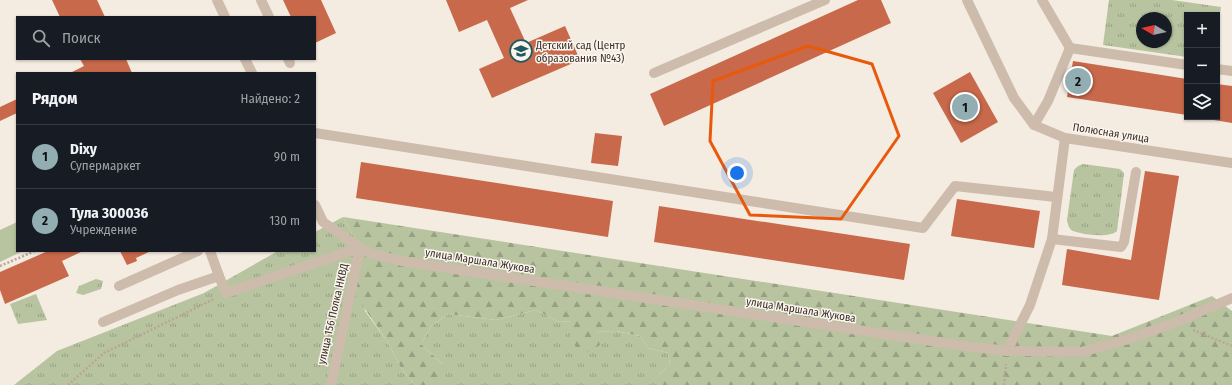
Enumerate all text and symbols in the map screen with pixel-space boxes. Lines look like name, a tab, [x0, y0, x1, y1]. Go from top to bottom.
north arrow	[1136, 12, 1172, 48]
map controls	[1184, 12, 1220, 120]
button: +	[1184, 12, 1220, 48]
search box	[16, 16, 316, 60]
icon: search	[30, 27, 52, 49]
text: Поиск	[62, 29, 100, 47]
school or university icon: Детский сад (Центр образования №43)	[508, 38, 534, 64]
place label: Детский сад (Центр образования №43)	[535, 39, 626, 65]
button: −	[1184, 48, 1220, 84]
pin: 2	[1065, 66, 1091, 96]
button: layers	[1184, 84, 1220, 120]
text: Рядом	[32, 88, 77, 109]
text: Найдено: 2	[241, 91, 300, 106]
pin: 1	[952, 92, 978, 122]
street label: Полюсная улица	[1072, 121, 1150, 145]
text: Dixy	[70, 140, 97, 158]
text: 1	[42, 149, 48, 164]
text: 90 m	[274, 149, 300, 164]
text: Супермаркет	[70, 158, 141, 173]
your location	[727, 163, 747, 183]
text: Тула 300036	[70, 204, 148, 222]
text: 2	[42, 213, 48, 228]
text: 130 m	[269, 213, 300, 228]
text: Учреждение	[70, 222, 137, 237]
street label: улица Маршала Жукова	[424, 246, 536, 276]
street label: улица 156 Полка НКВД	[315, 262, 351, 366]
street label: улица Маршала Жукова	[745, 295, 857, 325]

